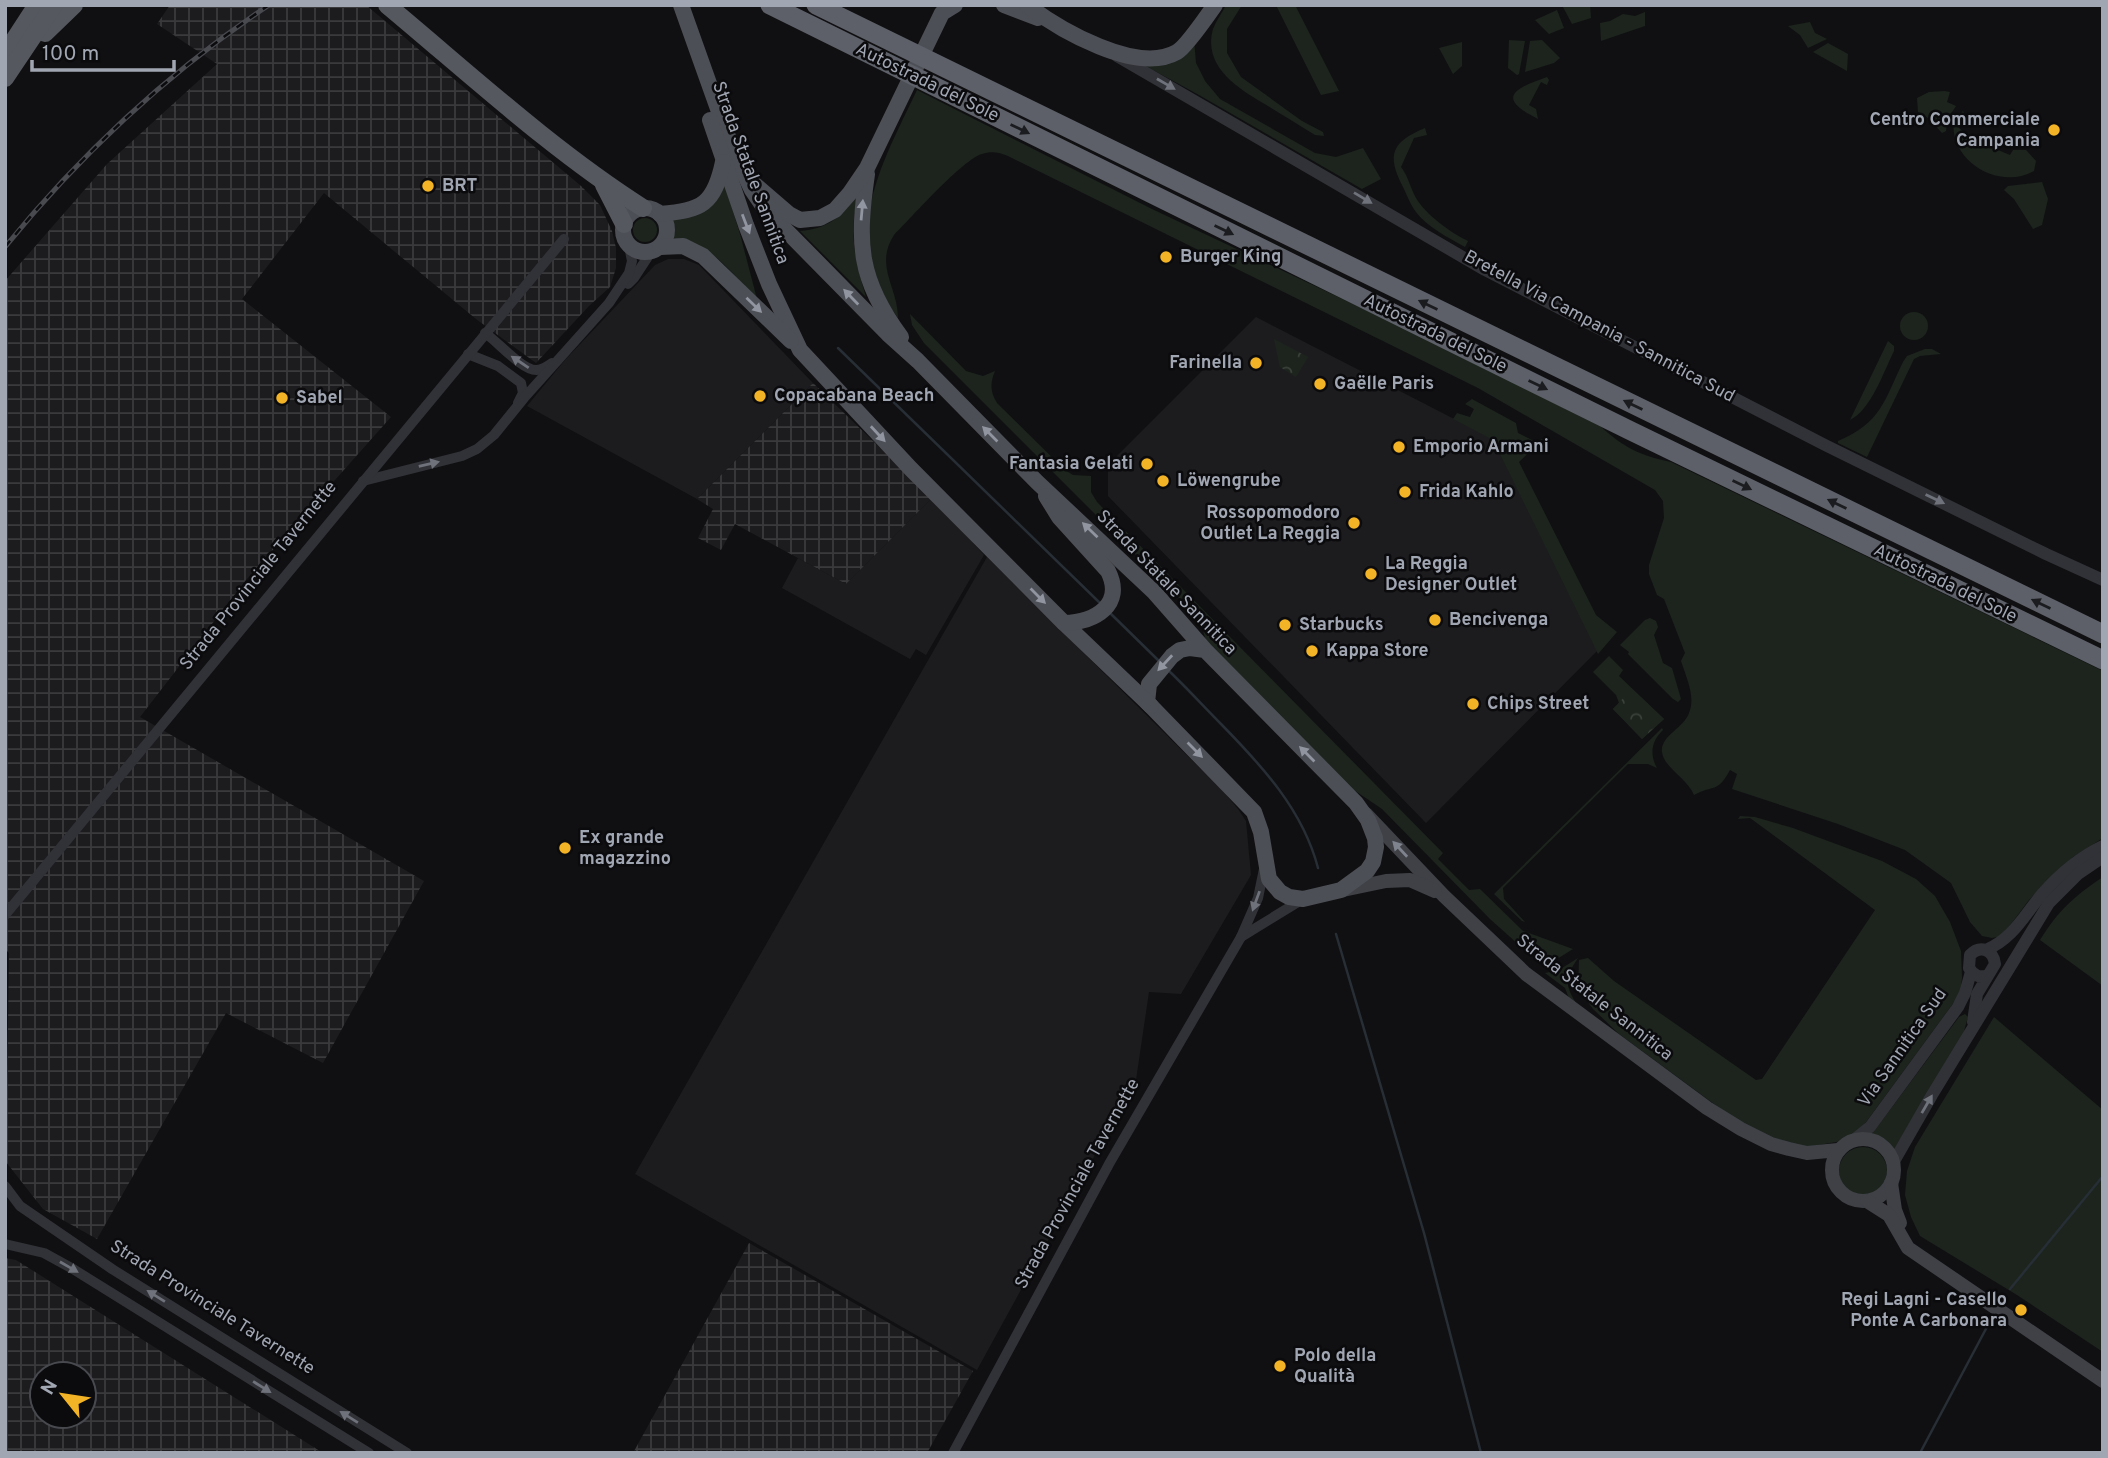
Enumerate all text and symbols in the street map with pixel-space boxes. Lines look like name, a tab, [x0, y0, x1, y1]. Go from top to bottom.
scale bar	[32, 28, 173, 72]
street label: Autostrada del Sole	[851, 38, 1003, 128]
text: 100 m	[42, 41, 99, 68]
street label: Strada Statale Sannitica	[706, 78, 794, 268]
one-way arrow	[1157, 78, 1176, 91]
place label: Centro Commerciale Campania	[1870, 109, 2040, 153]
marker: Centro Commerciale Campania	[2046, 122, 2062, 138]
one-way arrow	[1010, 124, 1030, 135]
place label: BRT	[442, 175, 478, 198]
marker: BRT	[420, 178, 436, 194]
one-way arrow	[1354, 192, 1373, 204]
one-way arrow	[857, 199, 868, 221]
one-way arrow	[740, 213, 751, 234]
one-way arrow	[1214, 224, 1234, 236]
place label: Burger King	[1180, 246, 1281, 269]
street label: Bretella Via Campania - Sannitica Sud	[1460, 246, 1738, 408]
marker: Burger King	[1158, 249, 1174, 265]
one-way arrow	[844, 289, 860, 306]
street label: Autostrada del Sole	[1359, 289, 1511, 379]
one-way arrow	[745, 297, 762, 313]
one-way arrow	[1418, 299, 1438, 310]
place label: Farinella	[1169, 352, 1242, 375]
marker: Farinella	[1248, 355, 1264, 371]
one-way arrow	[511, 356, 530, 369]
place label: Gaëlle Paris	[1334, 373, 1434, 396]
marker: Gaëlle Paris	[1312, 376, 1328, 392]
one-way arrow	[1528, 380, 1548, 391]
place label: Copacabana Beach	[774, 385, 935, 408]
place label: Sabel	[296, 387, 343, 410]
marker: Copacabana Beach	[752, 388, 768, 404]
marker: Sabel	[274, 390, 290, 406]
one-way arrow	[1623, 399, 1643, 410]
one-way arrow	[870, 425, 886, 443]
one-way arrow	[981, 425, 998, 442]
place label: Emporio Armani	[1413, 436, 1549, 459]
marker: Emporio Armani	[1391, 439, 1407, 455]
place label: Fantasia Gelati	[1009, 453, 1133, 476]
marker: Fantasia Gelati	[1139, 456, 1155, 472]
one-way arrow	[418, 458, 440, 469]
place label: Löwengrube	[1177, 470, 1281, 493]
marker: Löwengrube	[1155, 473, 1171, 489]
street label: Strada Provinciale Tavernette	[175, 477, 343, 675]
one-way arrow	[1732, 480, 1752, 491]
place label: Frida Kahlo	[1419, 481, 1514, 504]
marker: Frida Kahlo	[1397, 484, 1413, 500]
one-way arrow	[1925, 494, 1945, 505]
one-way arrow	[1827, 499, 1847, 510]
place label: Rossopomodoro Outlet La Reggia	[1200, 502, 1340, 546]
street label: Strada Statale Sannitica	[1091, 506, 1241, 660]
marker: Rossopomodoro Outlet La Reggia	[1346, 515, 1362, 531]
one-way arrow	[1081, 522, 1098, 539]
street label: Autostrada del Sole	[1869, 539, 2021, 629]
place label: La Reggia Designer Outlet	[1385, 553, 1517, 597]
marker: La Reggia Designer Outlet	[1363, 566, 1379, 582]
one-way arrow	[1029, 587, 1045, 604]
one-way arrow	[2031, 599, 2051, 610]
place label: Bencivenga	[1449, 609, 1548, 632]
marker: Bencivenga	[1427, 612, 1443, 628]
place label: Starbucks	[1299, 614, 1384, 637]
marker: Starbucks	[1277, 617, 1293, 633]
place label: Kappa Store	[1326, 640, 1429, 663]
marker: Kappa Store	[1304, 643, 1320, 659]
one-way arrow	[1158, 654, 1174, 671]
place label: Chips Street	[1487, 693, 1589, 716]
marker: Chips Street	[1465, 696, 1481, 712]
one-way arrow	[1187, 742, 1204, 759]
one-way arrow	[1299, 746, 1316, 763]
place label: Ex grande magazzino	[579, 827, 671, 871]
marker: Ex grande magazzino	[557, 840, 573, 856]
one-way arrow	[1393, 841, 1409, 858]
one-way arrow	[1250, 890, 1261, 911]
street label: Strada Statale Sannitica	[1511, 930, 1677, 1066]
street label: Via Sannitica Sud	[1853, 984, 1953, 1112]
street label: Strada Provinciale Tavernette	[1010, 1075, 1146, 1293]
one-way arrow	[1920, 1094, 1933, 1113]
street label: Strada Provinciale Tavernette	[105, 1235, 319, 1381]
one-way arrow	[59, 1261, 78, 1273]
place label: Regi Lagni - Casello Ponte A Carbonara	[1841, 1289, 2007, 1333]
one-way arrow	[147, 1290, 166, 1303]
marker: Regi Lagni - Casello Ponte A Carbonara	[2013, 1302, 2029, 1318]
place label: Polo della Qualità	[1294, 1345, 1376, 1389]
marker: Polo della Qualità	[1272, 1358, 1288, 1374]
north arrow	[28, 1360, 98, 1430]
text: N	[36, 1376, 64, 1399]
one-way arrow	[253, 1380, 272, 1393]
one-way arrow	[340, 1410, 359, 1423]

